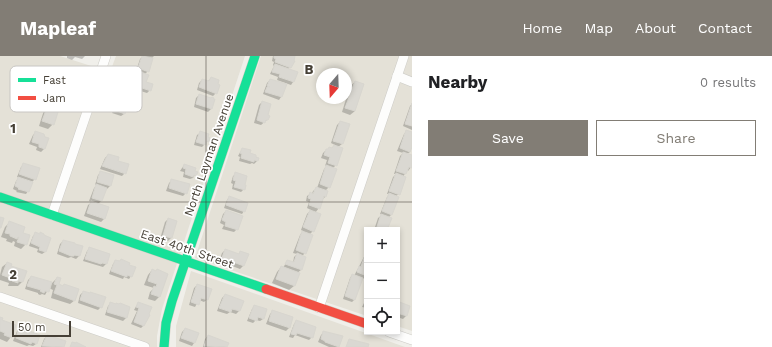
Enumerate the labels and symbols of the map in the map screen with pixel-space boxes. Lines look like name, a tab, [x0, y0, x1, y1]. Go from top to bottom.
text: B	[305, 62, 314, 77]
legend	[10, 66, 142, 112]
north arrow	[316, 68, 352, 104]
text: Fast	[43, 74, 66, 87]
text: Jam	[43, 92, 66, 105]
street label: North Layman Avenue	[181, 92, 237, 218]
text: 1	[10, 121, 16, 136]
street label: East 40th Street	[139, 227, 235, 271]
text: 2	[9, 267, 17, 282]
scale bar	[12, 319, 71, 338]

